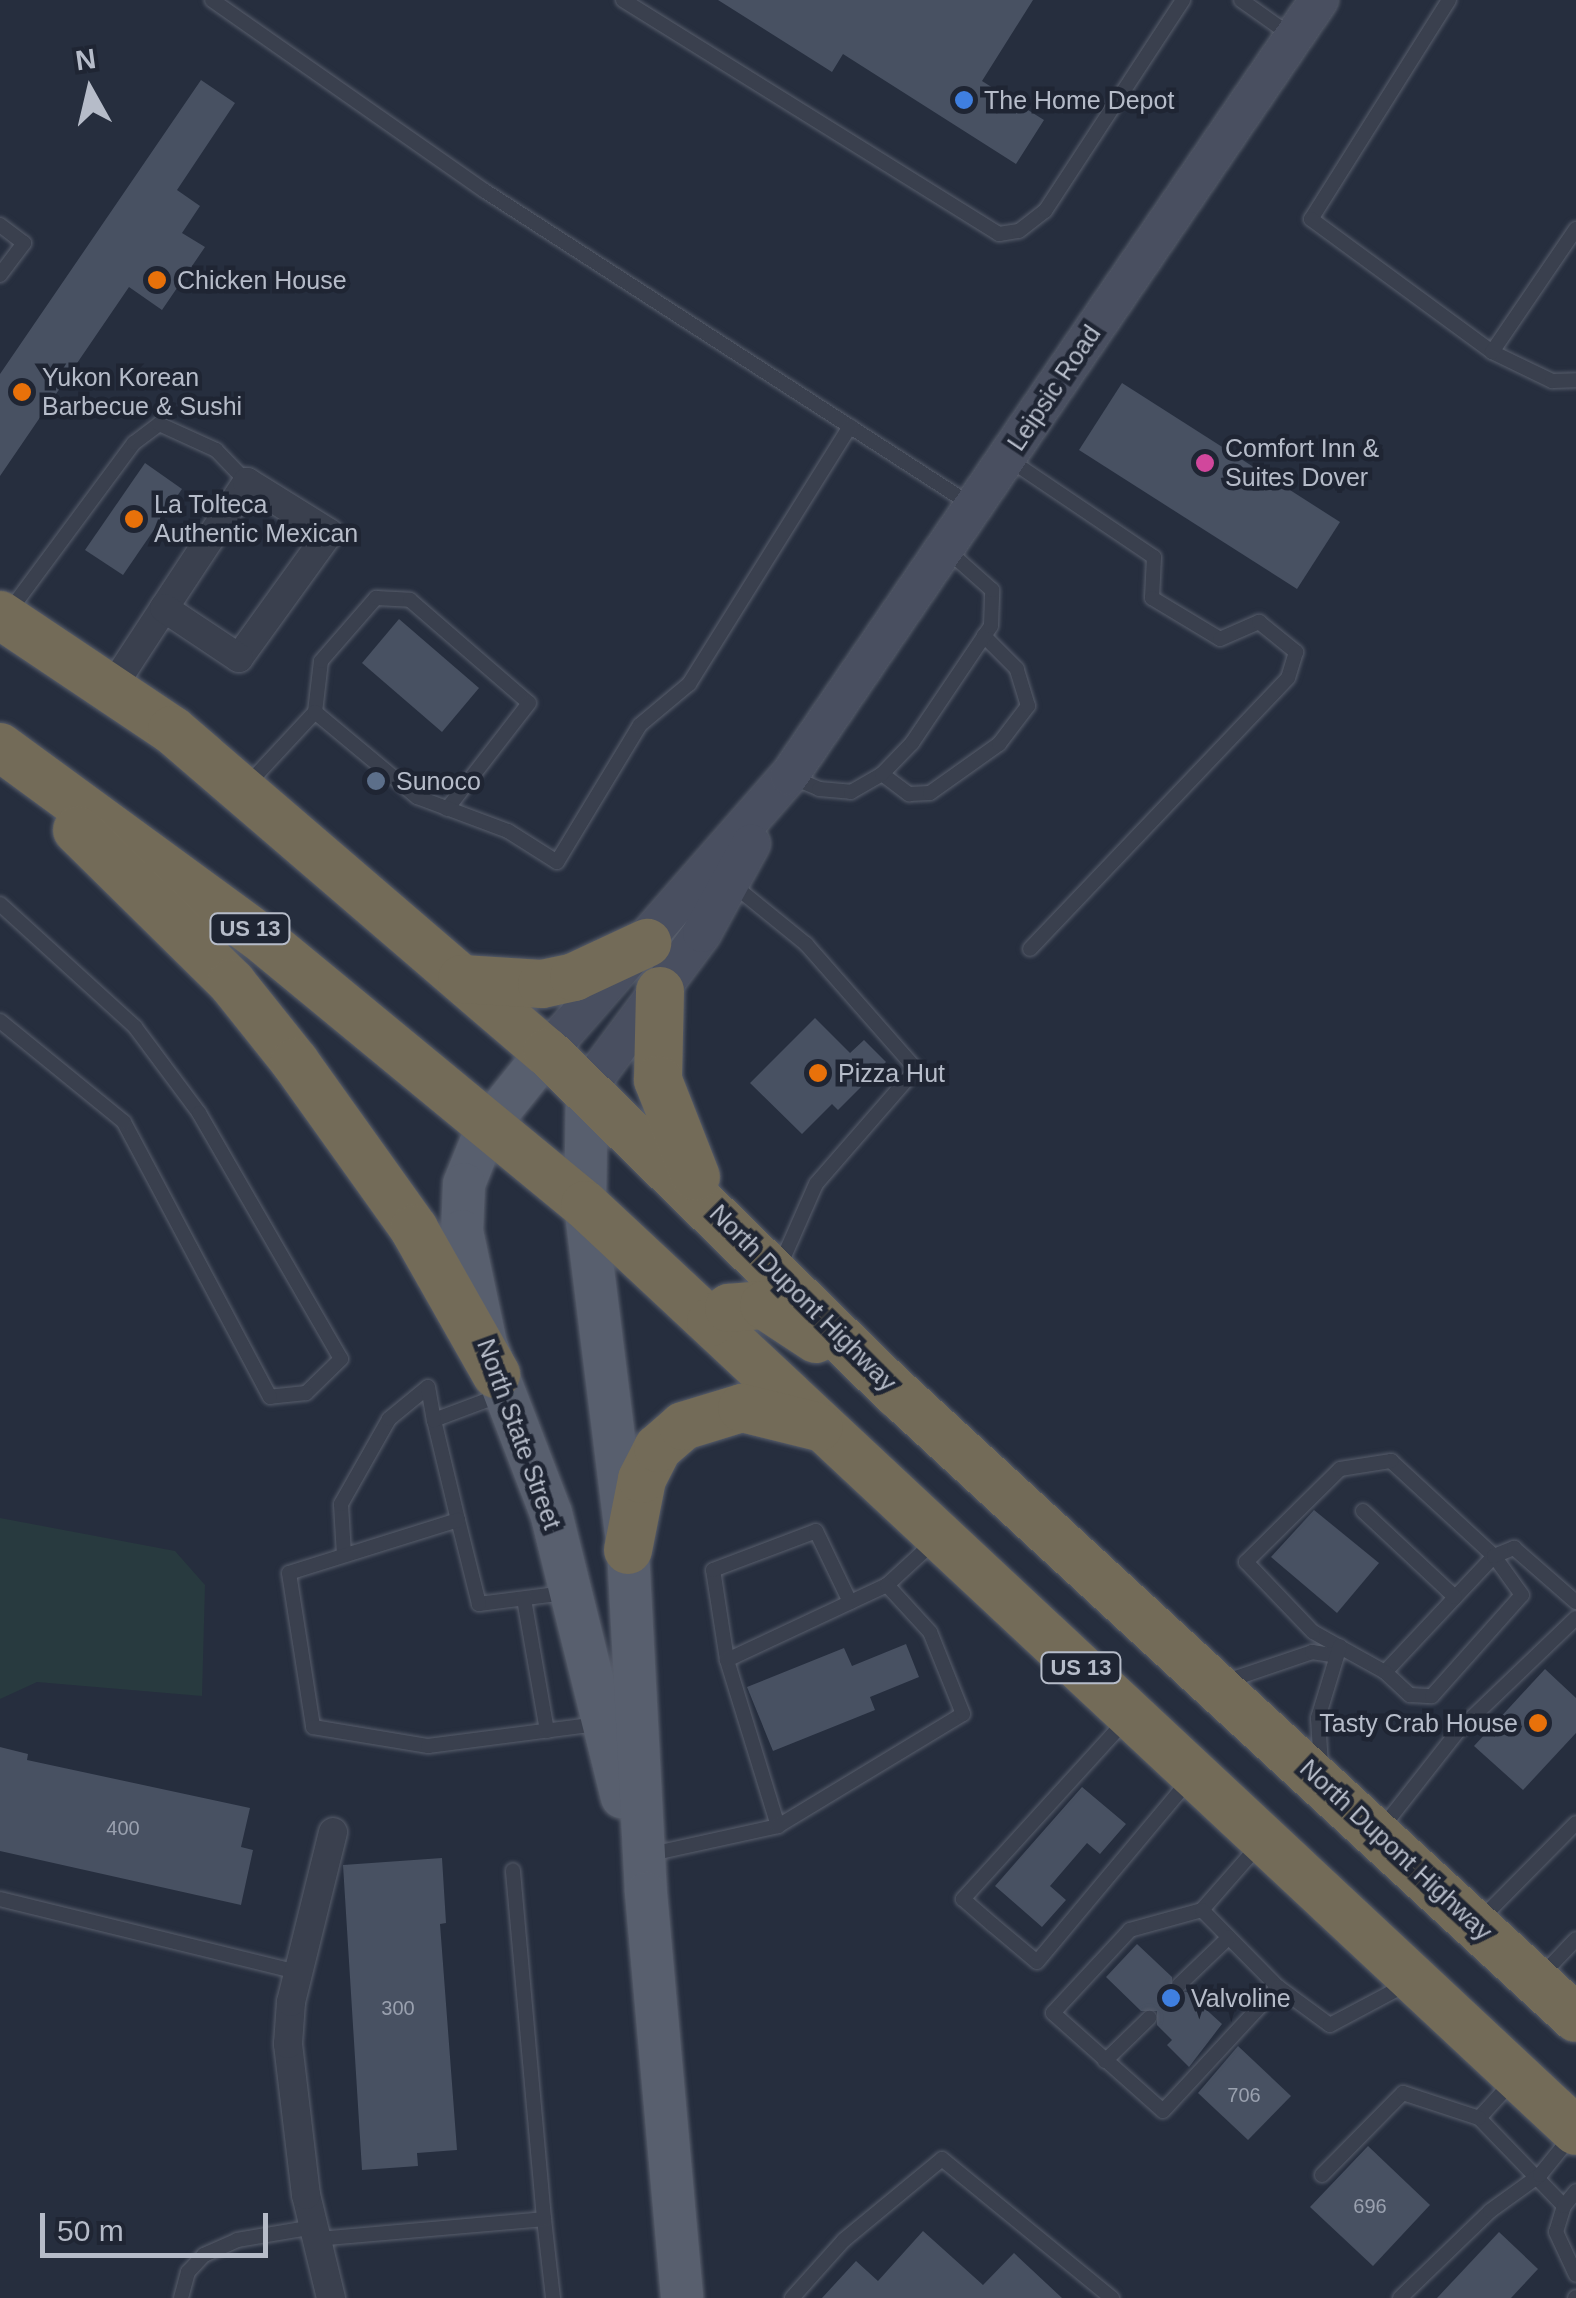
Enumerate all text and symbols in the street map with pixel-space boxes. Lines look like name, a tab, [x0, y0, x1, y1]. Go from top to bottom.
north arrow	[40, 40, 140, 140]
text: N	[74, 43, 98, 77]
place label: The Home Depot	[984, 85, 1174, 115]
marker: The Home Depot	[953, 89, 975, 111]
place label: Chicken House	[177, 265, 347, 295]
marker: Chicken House	[146, 269, 168, 291]
street label: Leipsic Road	[1001, 320, 1107, 456]
place label: Yukon Korean Barbecue & Sushi	[42, 363, 242, 422]
marker: Yukon Korean Barbecue & Sushi	[11, 381, 33, 403]
place label: Comfort Inn & Suites Dover	[1225, 434, 1379, 493]
marker: Comfort Inn & Suites Dover	[1194, 452, 1216, 474]
place label: La Tolteca Authentic Mexican	[154, 490, 358, 549]
marker: La Tolteca Authentic Mexican	[123, 508, 145, 530]
place label: Sunoco	[396, 766, 481, 796]
marker: Sunoco	[365, 770, 387, 792]
road number: US 13	[208, 912, 292, 946]
place label: Pizza Hut	[838, 1058, 945, 1088]
marker: Pizza Hut	[807, 1062, 829, 1084]
street label: North Dupont Highway	[703, 1198, 903, 1398]
street label: North State Street	[471, 1335, 567, 1533]
road number: US 13	[1038, 1651, 1124, 1685]
place label: Tasty Crab House	[1319, 1708, 1518, 1738]
marker: Tasty Crab House	[1527, 1712, 1549, 1734]
street label: North Dupont Highway	[1294, 1753, 1498, 1947]
house number: 400	[106, 1816, 140, 1840]
place label: Valvoline	[1191, 1983, 1291, 2013]
marker: Valvoline	[1160, 1987, 1182, 2009]
house number: 300	[381, 1996, 415, 2020]
house number: 706	[1227, 2083, 1261, 2107]
scale bar	[45, 2193, 272, 2255]
house number: 696	[1353, 2194, 1387, 2218]
text: 50 m	[57, 2214, 124, 2247]

